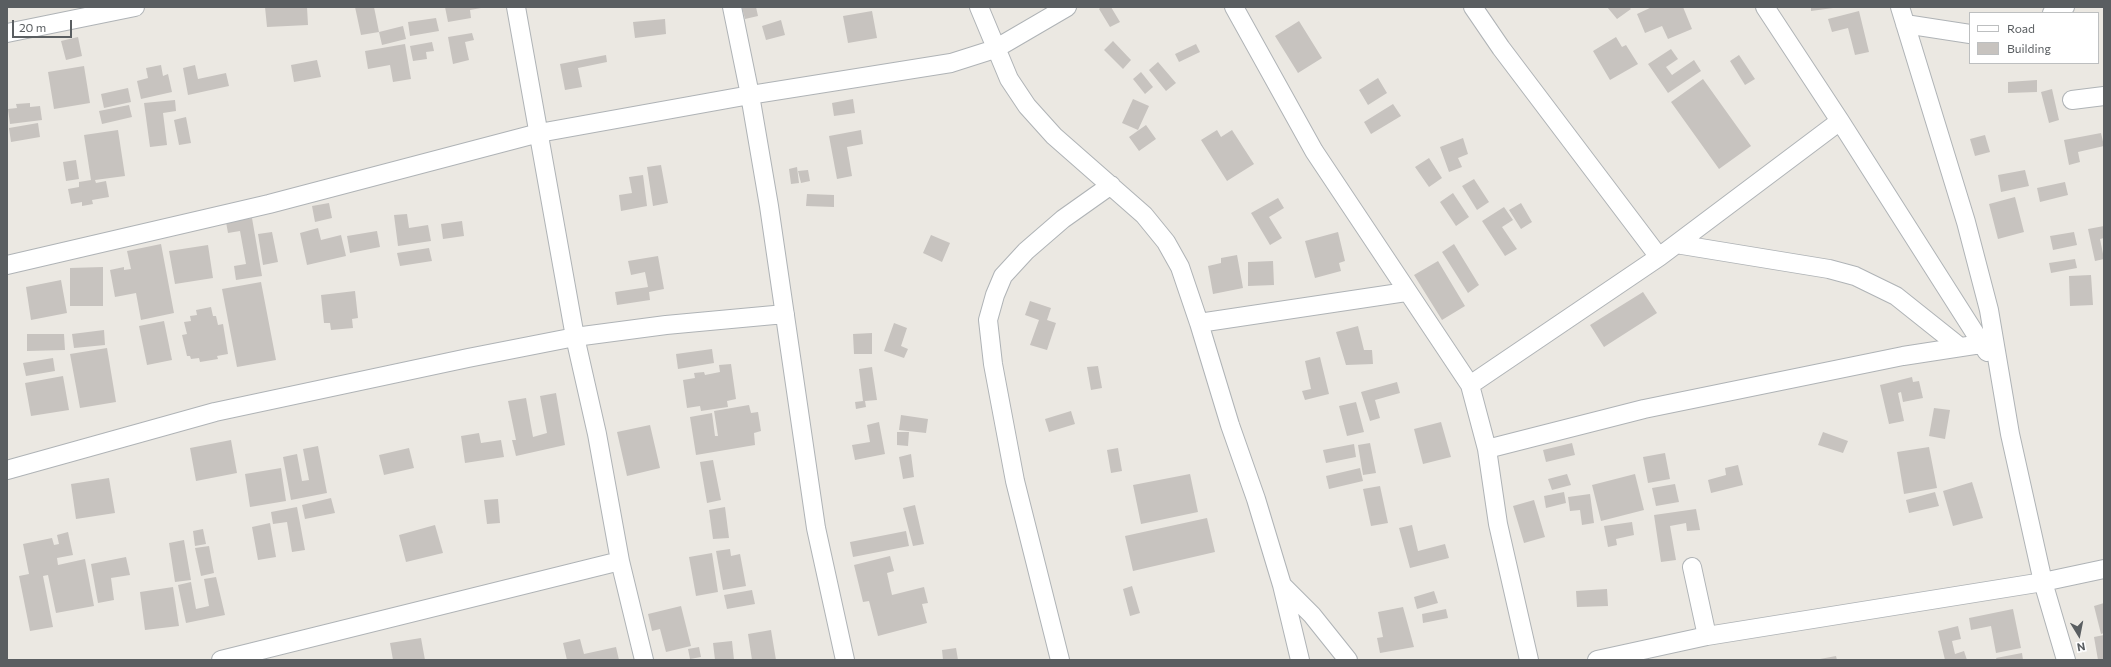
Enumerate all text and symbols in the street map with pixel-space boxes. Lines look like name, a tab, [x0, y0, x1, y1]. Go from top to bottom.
scale bar	[14, 12, 74, 38]
legend	[1969, 12, 2099, 64]
text: 20 m	[19, 20, 46, 34]
text: Road	[2007, 21, 2035, 35]
text: Building	[2007, 41, 2051, 55]
north arrow	[2059, 615, 2099, 655]
text: N	[2076, 640, 2086, 654]

